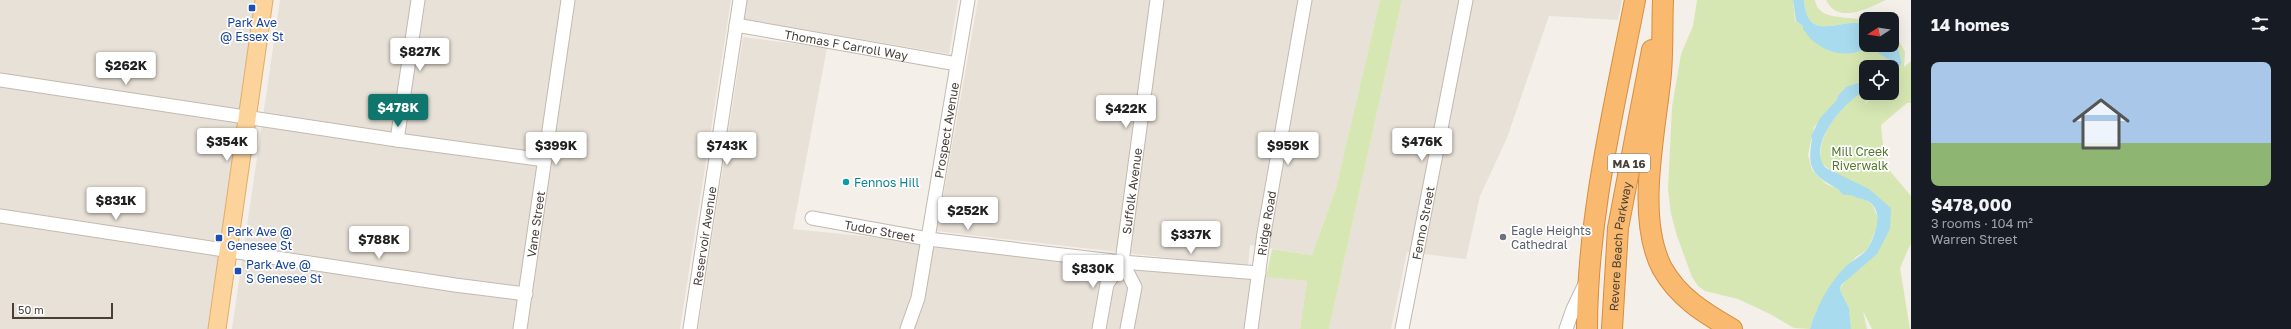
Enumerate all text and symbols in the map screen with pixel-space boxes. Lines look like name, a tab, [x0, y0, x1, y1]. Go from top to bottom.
marker: Park Ave @ Essex St	[247, 3, 257, 13]
north arrow	[1859, 12, 1899, 52]
map controls	[1859, 12, 1899, 100]
icon: filters	[2249, 13, 2271, 35]
text: 14 homes	[1931, 14, 2010, 35]
place label: Park Ave @ Essex St	[220, 15, 284, 44]
street label: Thomas F Carroll Way	[783, 26, 910, 63]
pin: $827K	[392, 38, 448, 72]
text: $827K	[399, 43, 441, 59]
pin: $262K	[98, 52, 154, 86]
text: $262K	[105, 57, 147, 73]
button: locate	[1859, 60, 1899, 100]
street label: Prospect Avenue	[931, 81, 962, 179]
icon: home	[2065, 88, 2137, 160]
pin: $478K	[370, 94, 426, 128]
pin: $422K	[1098, 95, 1154, 129]
text: $478K	[377, 99, 419, 115]
text: $422K	[1105, 100, 1147, 116]
pin: $354K	[199, 128, 255, 162]
pin: $476K	[1394, 128, 1450, 162]
pin: $399K	[528, 132, 584, 166]
pin: $743K	[699, 132, 755, 166]
pin: $959K	[1260, 132, 1316, 166]
text: $354K	[206, 133, 248, 149]
text: $476K	[1401, 133, 1443, 149]
text: $399K	[535, 137, 577, 153]
text: $743K	[706, 137, 748, 153]
text: $959K	[1267, 137, 1309, 153]
park label: Mill Creek Riverwalk	[1831, 144, 1889, 173]
street label: Suffolk Avenue	[1118, 147, 1145, 235]
road number: MA 16	[1608, 154, 1650, 172]
place label: Fennos Hill	[854, 175, 919, 190]
marker: Fennos Hill	[841, 177, 851, 187]
street label: Revere Beach Parkway	[1606, 180, 1634, 312]
street label: Reservoir Avenue	[689, 185, 719, 287]
street label: Fenno Street	[1408, 185, 1437, 261]
pin: $831K	[88, 187, 144, 221]
street label: Ridge Road	[1254, 189, 1279, 256]
street label: Vane Street	[523, 190, 548, 258]
text: $831K	[95, 192, 137, 208]
text: $478,000	[1931, 194, 2012, 215]
pin: $252K	[940, 197, 996, 231]
text: $252K	[947, 202, 989, 218]
text: 3 rooms · 104 m²	[1931, 215, 2033, 231]
street label: Tudor Street	[843, 217, 917, 244]
pin: $337K	[1163, 221, 1219, 255]
place label: Eagle Heights Cathedral	[1511, 223, 1591, 252]
place label: Park Ave @ Genesee St	[227, 224, 292, 253]
pin: $788K	[351, 226, 407, 260]
text: $337K	[1170, 226, 1212, 242]
text: $788K	[358, 231, 400, 247]
text: Warren Street	[1931, 231, 2018, 247]
marker: Eagle Heights Cathedral	[1498, 232, 1508, 242]
marker: Park Ave @ Genesee St	[214, 233, 224, 243]
pin: $830K	[1065, 255, 1121, 289]
place label: Park Ave @ S Genesee St	[246, 257, 322, 286]
text: $830K	[1072, 260, 1114, 276]
marker: Park Ave @ S Genesee St	[233, 266, 243, 276]
scale bar	[12, 301, 113, 320]
text: 50 m	[18, 303, 44, 316]

